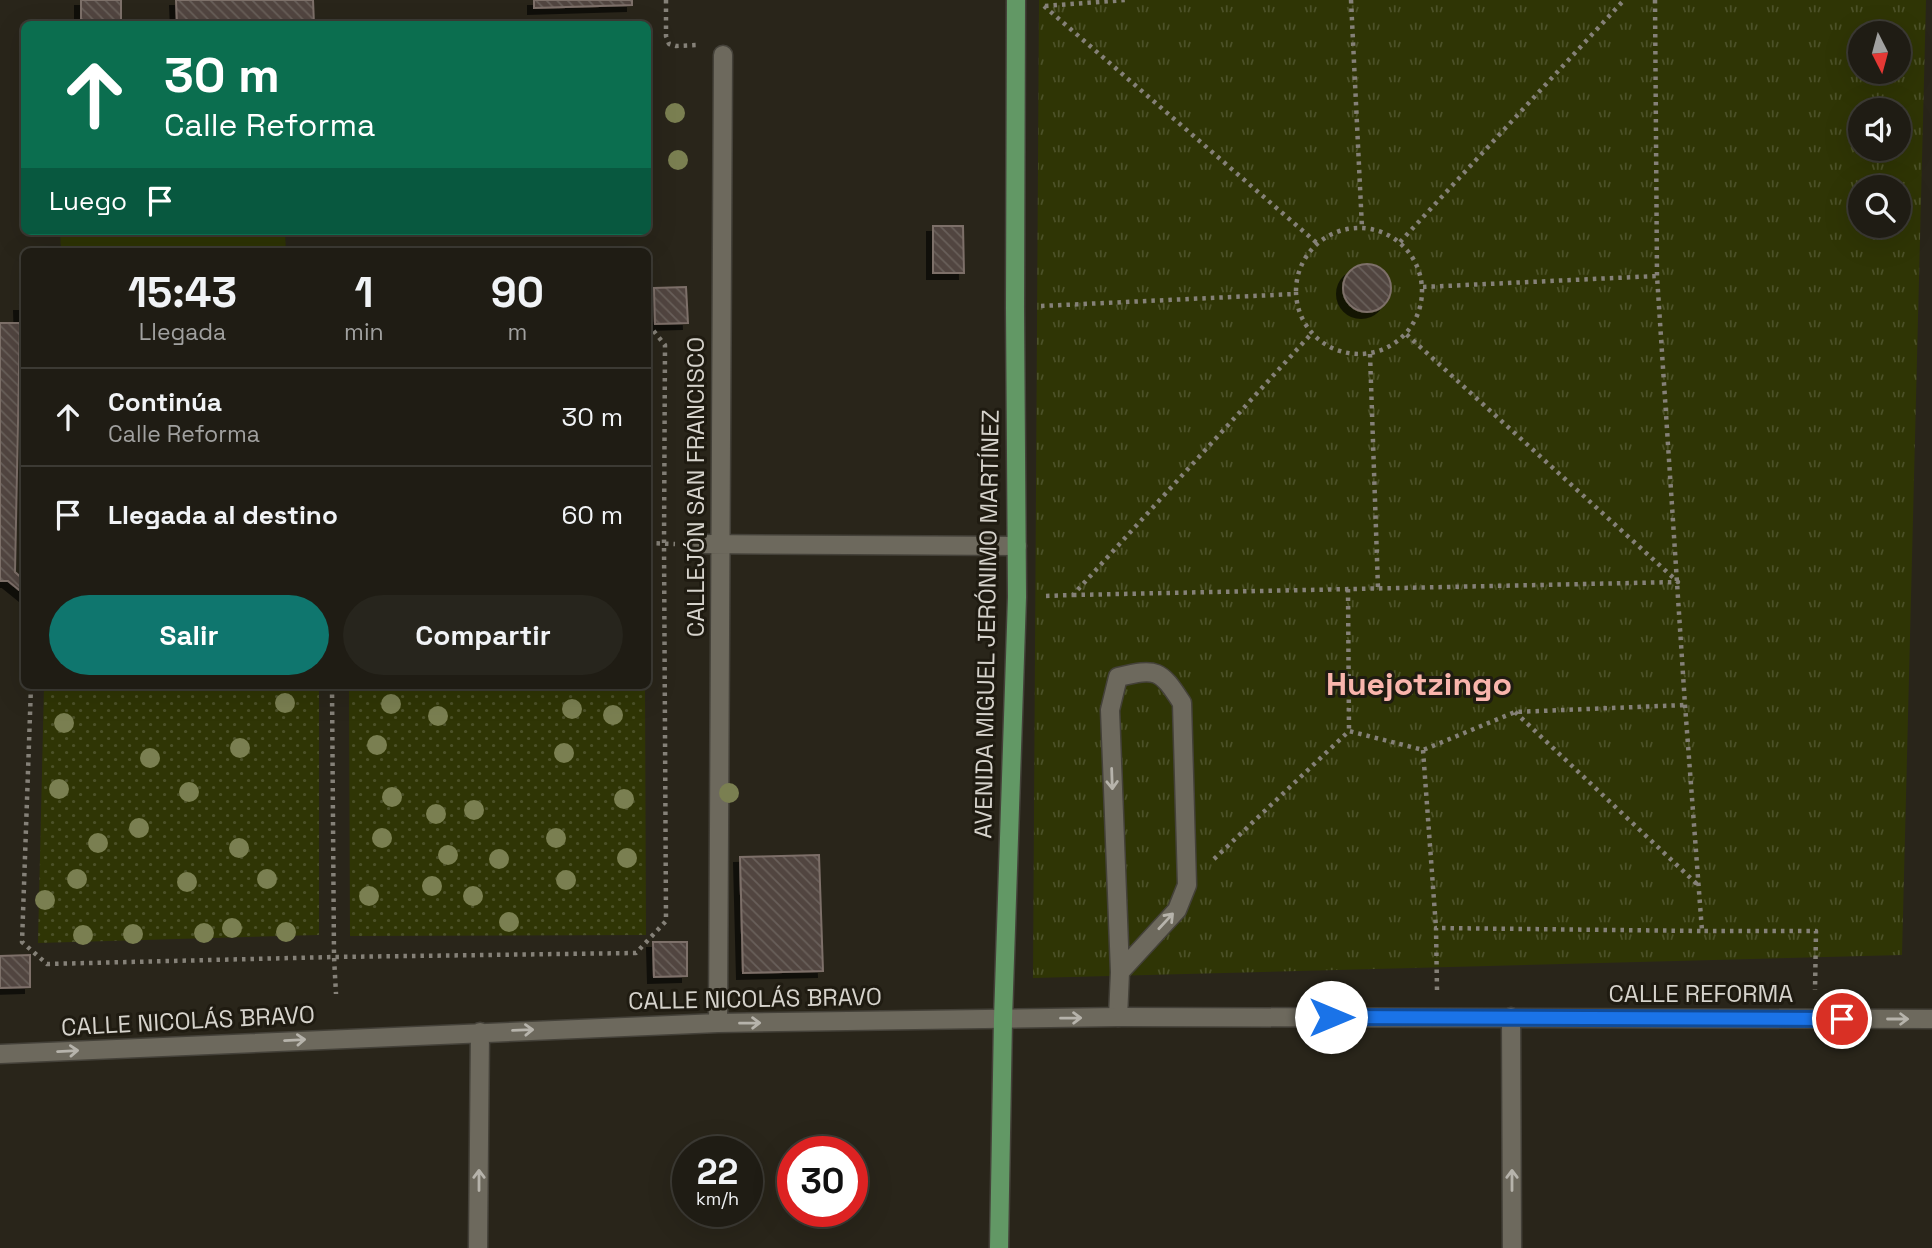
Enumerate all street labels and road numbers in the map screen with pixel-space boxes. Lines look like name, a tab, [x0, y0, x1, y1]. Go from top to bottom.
street label: CALLEJÓN SAN FRANCISCO	[680, 337, 711, 637]
street label: AVENIDA MIGUEL JERÓNIMO MARTÍNEZ	[967, 409, 1006, 839]
street label: CALLE REFORMA	[1609, 978, 1793, 1009]
street label: CALLE NICOLÁS BRAVO	[628, 981, 882, 1016]
street label: CALLE NICOLÁS BRAVO	[60, 998, 316, 1043]

